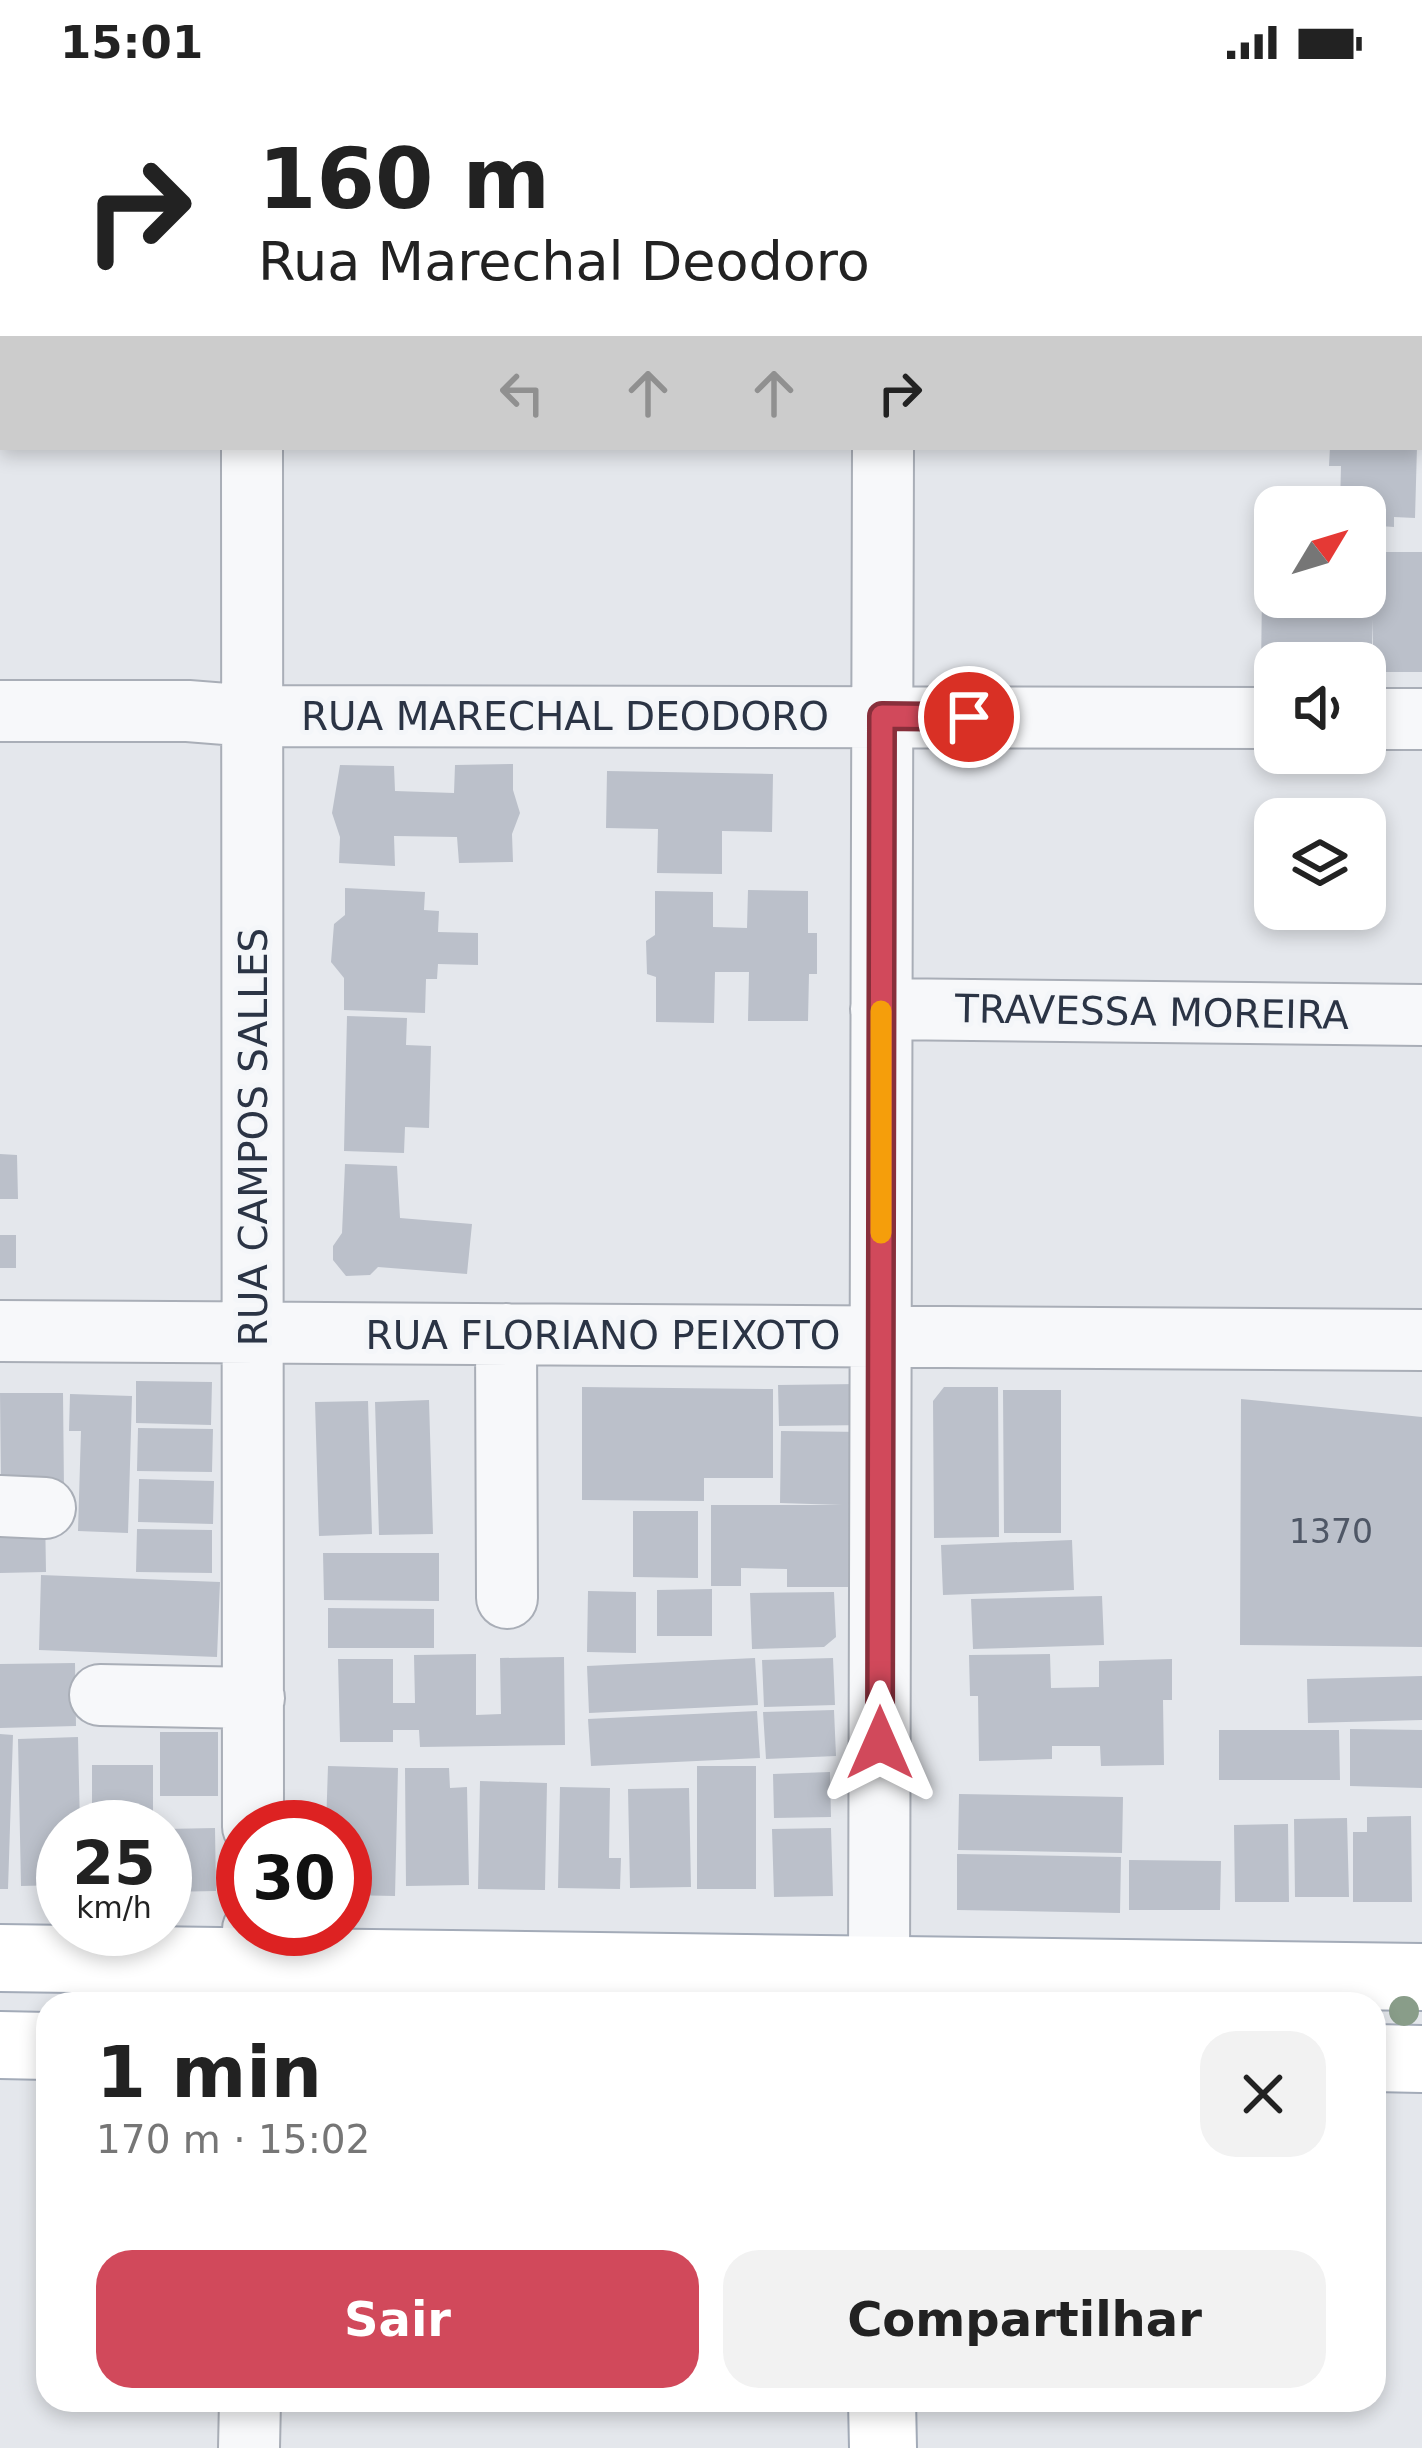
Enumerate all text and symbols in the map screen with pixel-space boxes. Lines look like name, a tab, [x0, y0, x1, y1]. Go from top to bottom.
text: 15:01	[60, 16, 203, 69]
text: 160 m	[258, 130, 550, 228]
icon: right	[60, 132, 216, 288]
text: Rua Marechal Deodoro	[258, 230, 870, 293]
icon: left	[489, 360, 555, 426]
icon: ahead	[615, 360, 681, 426]
icon: ahead	[741, 360, 807, 426]
icon: right	[867, 360, 933, 426]
north arrow	[1254, 486, 1386, 618]
map controls	[1254, 486, 1386, 930]
button: sound	[1254, 642, 1386, 774]
pin	[918, 666, 1020, 768]
icon: arrive	[936, 684, 1002, 750]
street label: RUA MARECHAL DEODORO	[301, 694, 829, 739]
button: layers	[1254, 798, 1386, 930]
street label: RUA CAMPOS SALLES	[231, 928, 276, 1346]
street label: TRAVESSA MOREIRA	[954, 986, 1350, 1038]
street label: RUA FLORIANO PEIXOTO	[366, 1313, 840, 1358]
house number: 1370	[1289, 1512, 1373, 1551]
position arrow	[817, 1680, 943, 1806]
speed limit sign: 30	[216, 1800, 372, 1956]
text: 25	[72, 1828, 156, 1898]
text: km/h	[76, 1890, 152, 1925]
text: 1 min	[96, 2030, 322, 2114]
button: close	[1200, 2031, 1326, 2157]
text: 170 m · 15:02	[96, 2117, 370, 2162]
button: Sair	[96, 2250, 699, 2388]
button: Compartilhar	[723, 2250, 1326, 2388]

